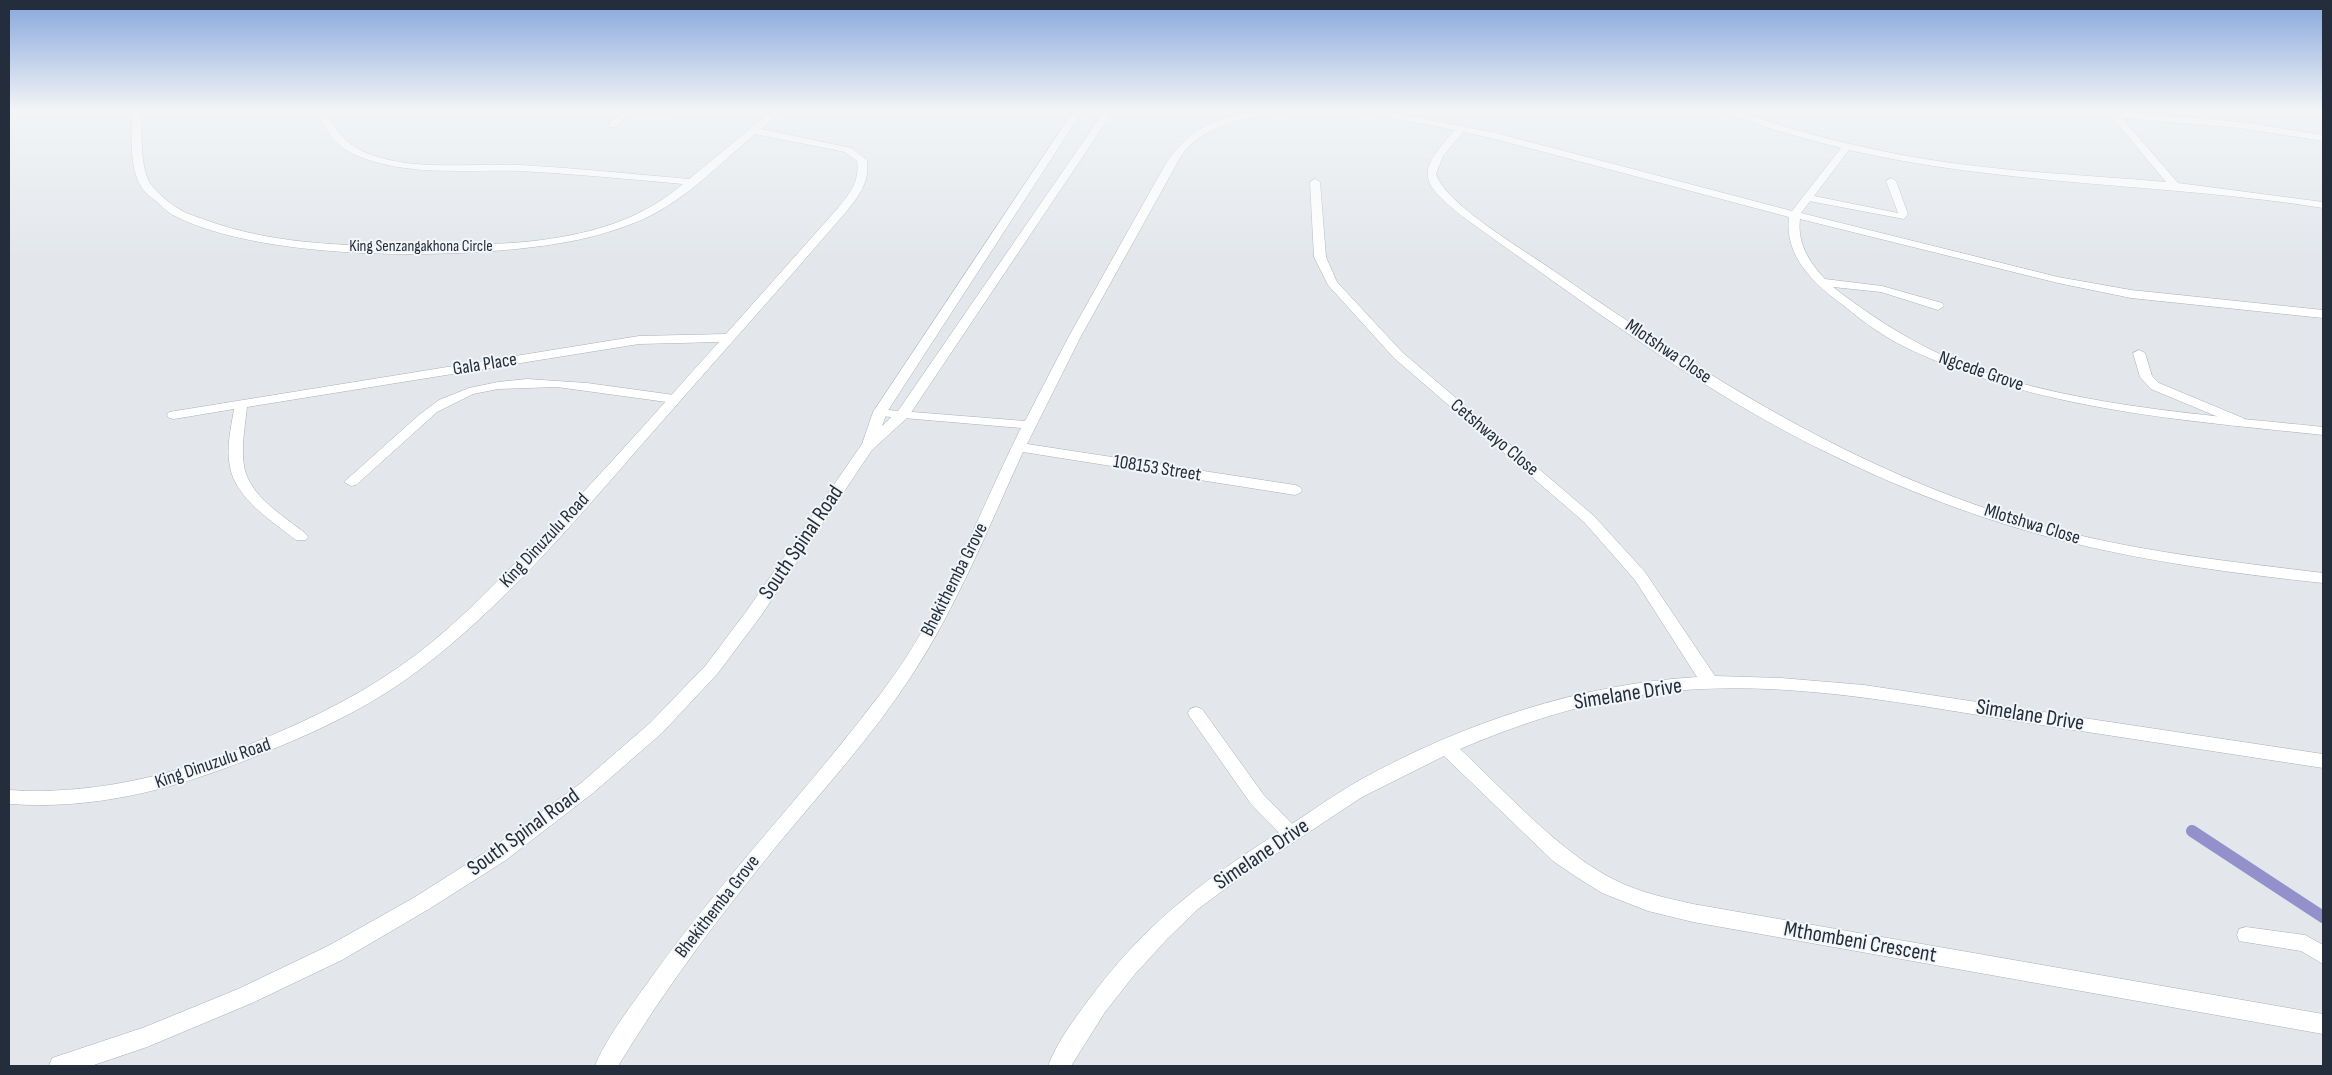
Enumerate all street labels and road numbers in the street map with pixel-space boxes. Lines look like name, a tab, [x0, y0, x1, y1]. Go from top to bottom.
street label: King Senzangakhona Circle	[349, 237, 493, 257]
street label: Mlotshwa Close	[1621, 315, 1715, 389]
street label: Ngcede Grove	[1936, 347, 2026, 397]
street label: Gala Place	[451, 349, 519, 381]
street label: Cetshwayo Close	[1445, 395, 1543, 481]
street label: 108153 Street	[1111, 451, 1203, 487]
street label: South Spinal Road	[754, 481, 850, 605]
street label: King Dinuzulu Road	[495, 489, 595, 593]
street label: Mlotshwa Close	[1981, 500, 2083, 550]
street label: Bhekithemba Grove	[917, 519, 993, 641]
street label: Simelane Drive	[1572, 673, 1684, 717]
street label: Simelane Drive	[1974, 694, 2086, 738]
street label: King Dinuzulu Road	[152, 734, 274, 794]
street label: South Spinal Road	[463, 783, 585, 883]
street label: Simelane Drive	[1209, 814, 1315, 896]
street label: Bhekithemba Grove	[671, 851, 765, 963]
street label: Mthombeni Crescent	[1782, 917, 1938, 969]

